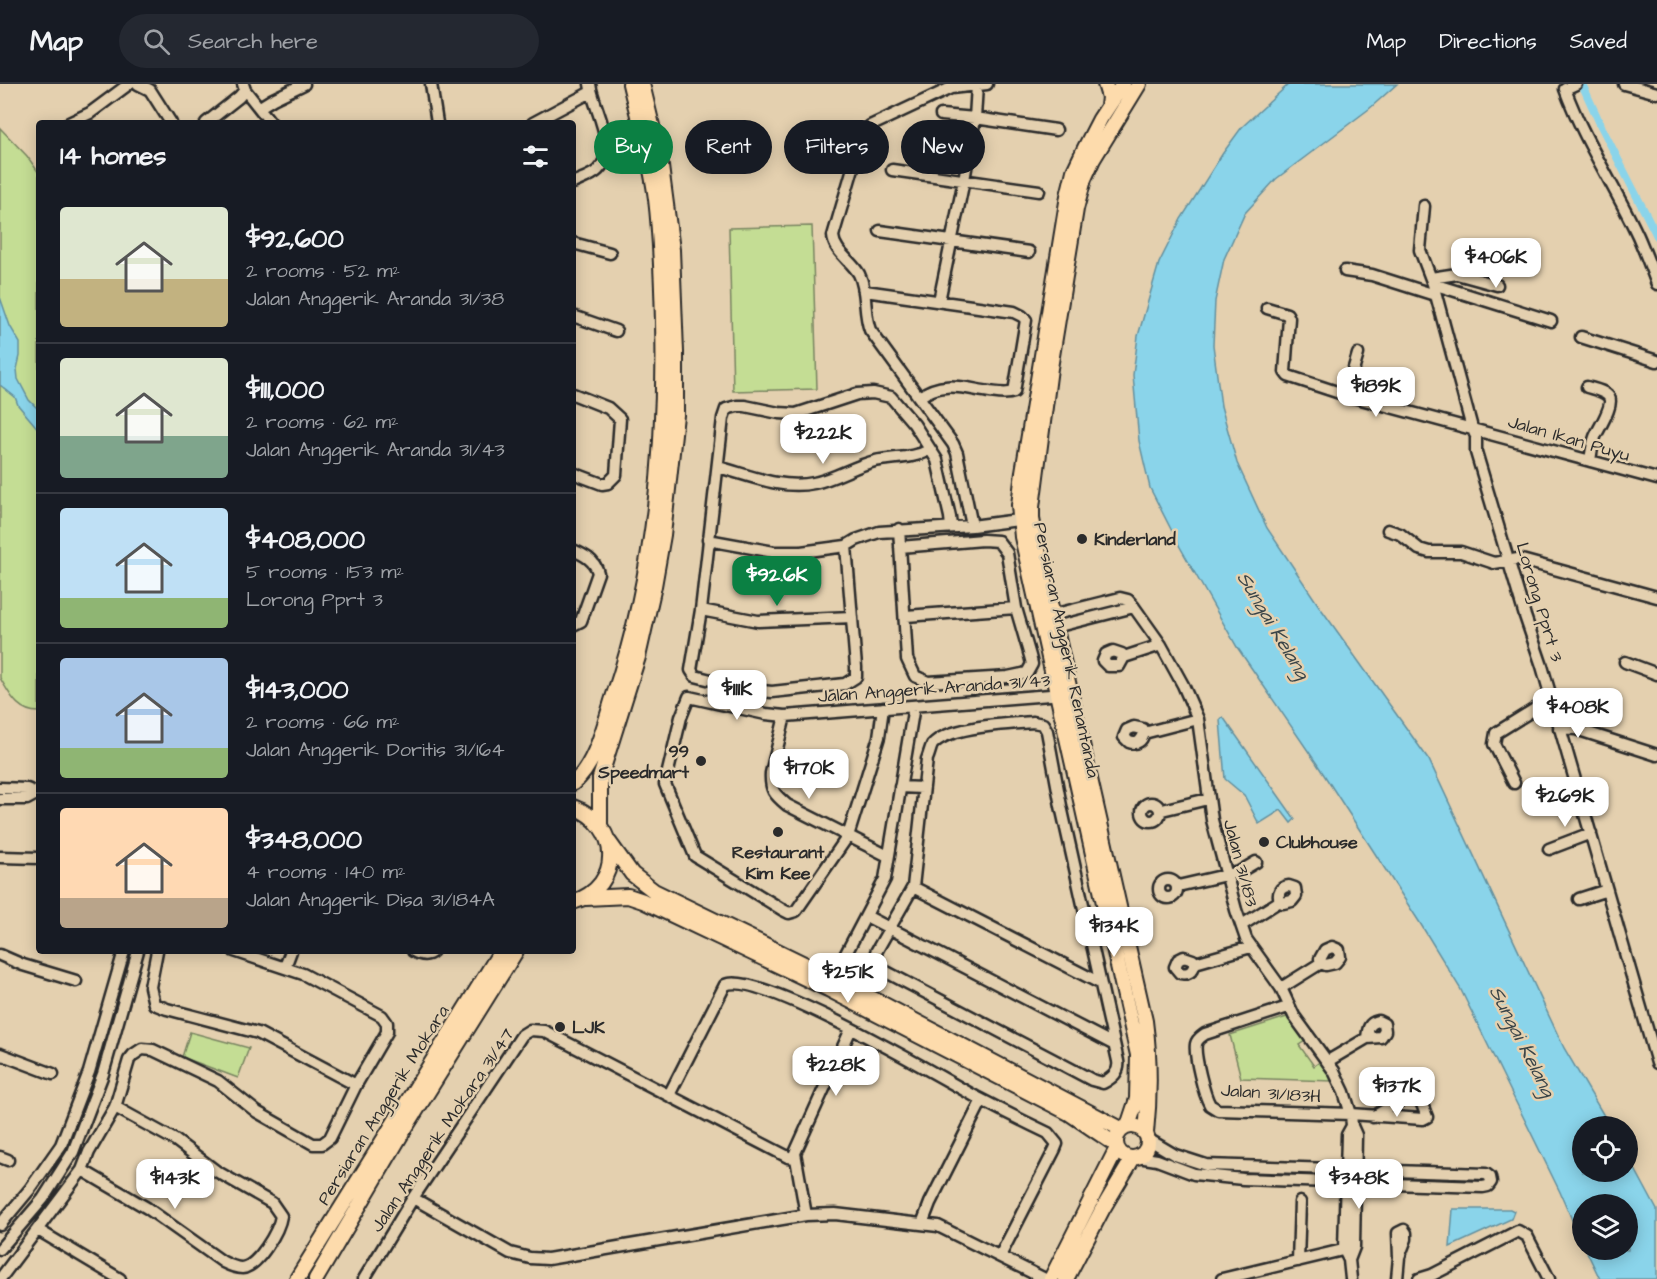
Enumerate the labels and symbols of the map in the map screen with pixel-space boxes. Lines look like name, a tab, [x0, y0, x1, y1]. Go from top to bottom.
pin: $406K	[1454, 238, 1538, 289]
pin: $189K	[1334, 367, 1418, 418]
street label: Jalan Ikan Puyu	[1505, 409, 1633, 469]
pin: $222K	[781, 414, 865, 465]
street label: Persiaran Anggerik Renantanda	[1026, 520, 1106, 780]
place label: Kinderland	[1094, 527, 1177, 552]
marker: Kinderland	[1075, 532, 1089, 546]
street label: Lorong Pprt 3	[1509, 540, 1569, 665]
pin: $92.6K	[728, 556, 826, 607]
water label: Sungai Kelang	[1229, 566, 1317, 687]
street label: Jalan Anggerik Aranda 31/43	[817, 668, 1051, 710]
pin: $111K	[695, 670, 779, 721]
pin: $408K	[1536, 688, 1620, 739]
place label: 99 Speedmart	[597, 739, 690, 785]
pin: $170K	[767, 749, 851, 800]
marker: 99 Speedmart	[694, 754, 708, 768]
pin: $269K	[1523, 777, 1607, 828]
street label: Jalan 31/183	[1217, 817, 1264, 910]
marker: Restaurant Kim Kee	[771, 825, 785, 839]
place label: Clubhouse	[1276, 830, 1358, 855]
marker: Clubhouse	[1257, 835, 1271, 849]
place label: Restaurant Kim Kee	[732, 840, 825, 886]
pin: $134K	[1072, 907, 1156, 958]
pin: $251K	[806, 953, 890, 1004]
water label: Sungai Kelang	[1481, 981, 1563, 1104]
street label: Persiaran Anggerik Mokara	[312, 1001, 456, 1211]
place label: LJK	[572, 1015, 606, 1040]
marker: LJK	[553, 1020, 567, 1034]
street label: Jalan Anggerik Mokara 31/47	[365, 1023, 521, 1238]
pin: $228K	[794, 1046, 878, 1097]
pin: $137K	[1355, 1067, 1439, 1118]
street label: Jalan 31/183H	[1220, 1078, 1322, 1109]
pin: $143K	[133, 1159, 217, 1210]
pin: $348K	[1317, 1159, 1401, 1210]

